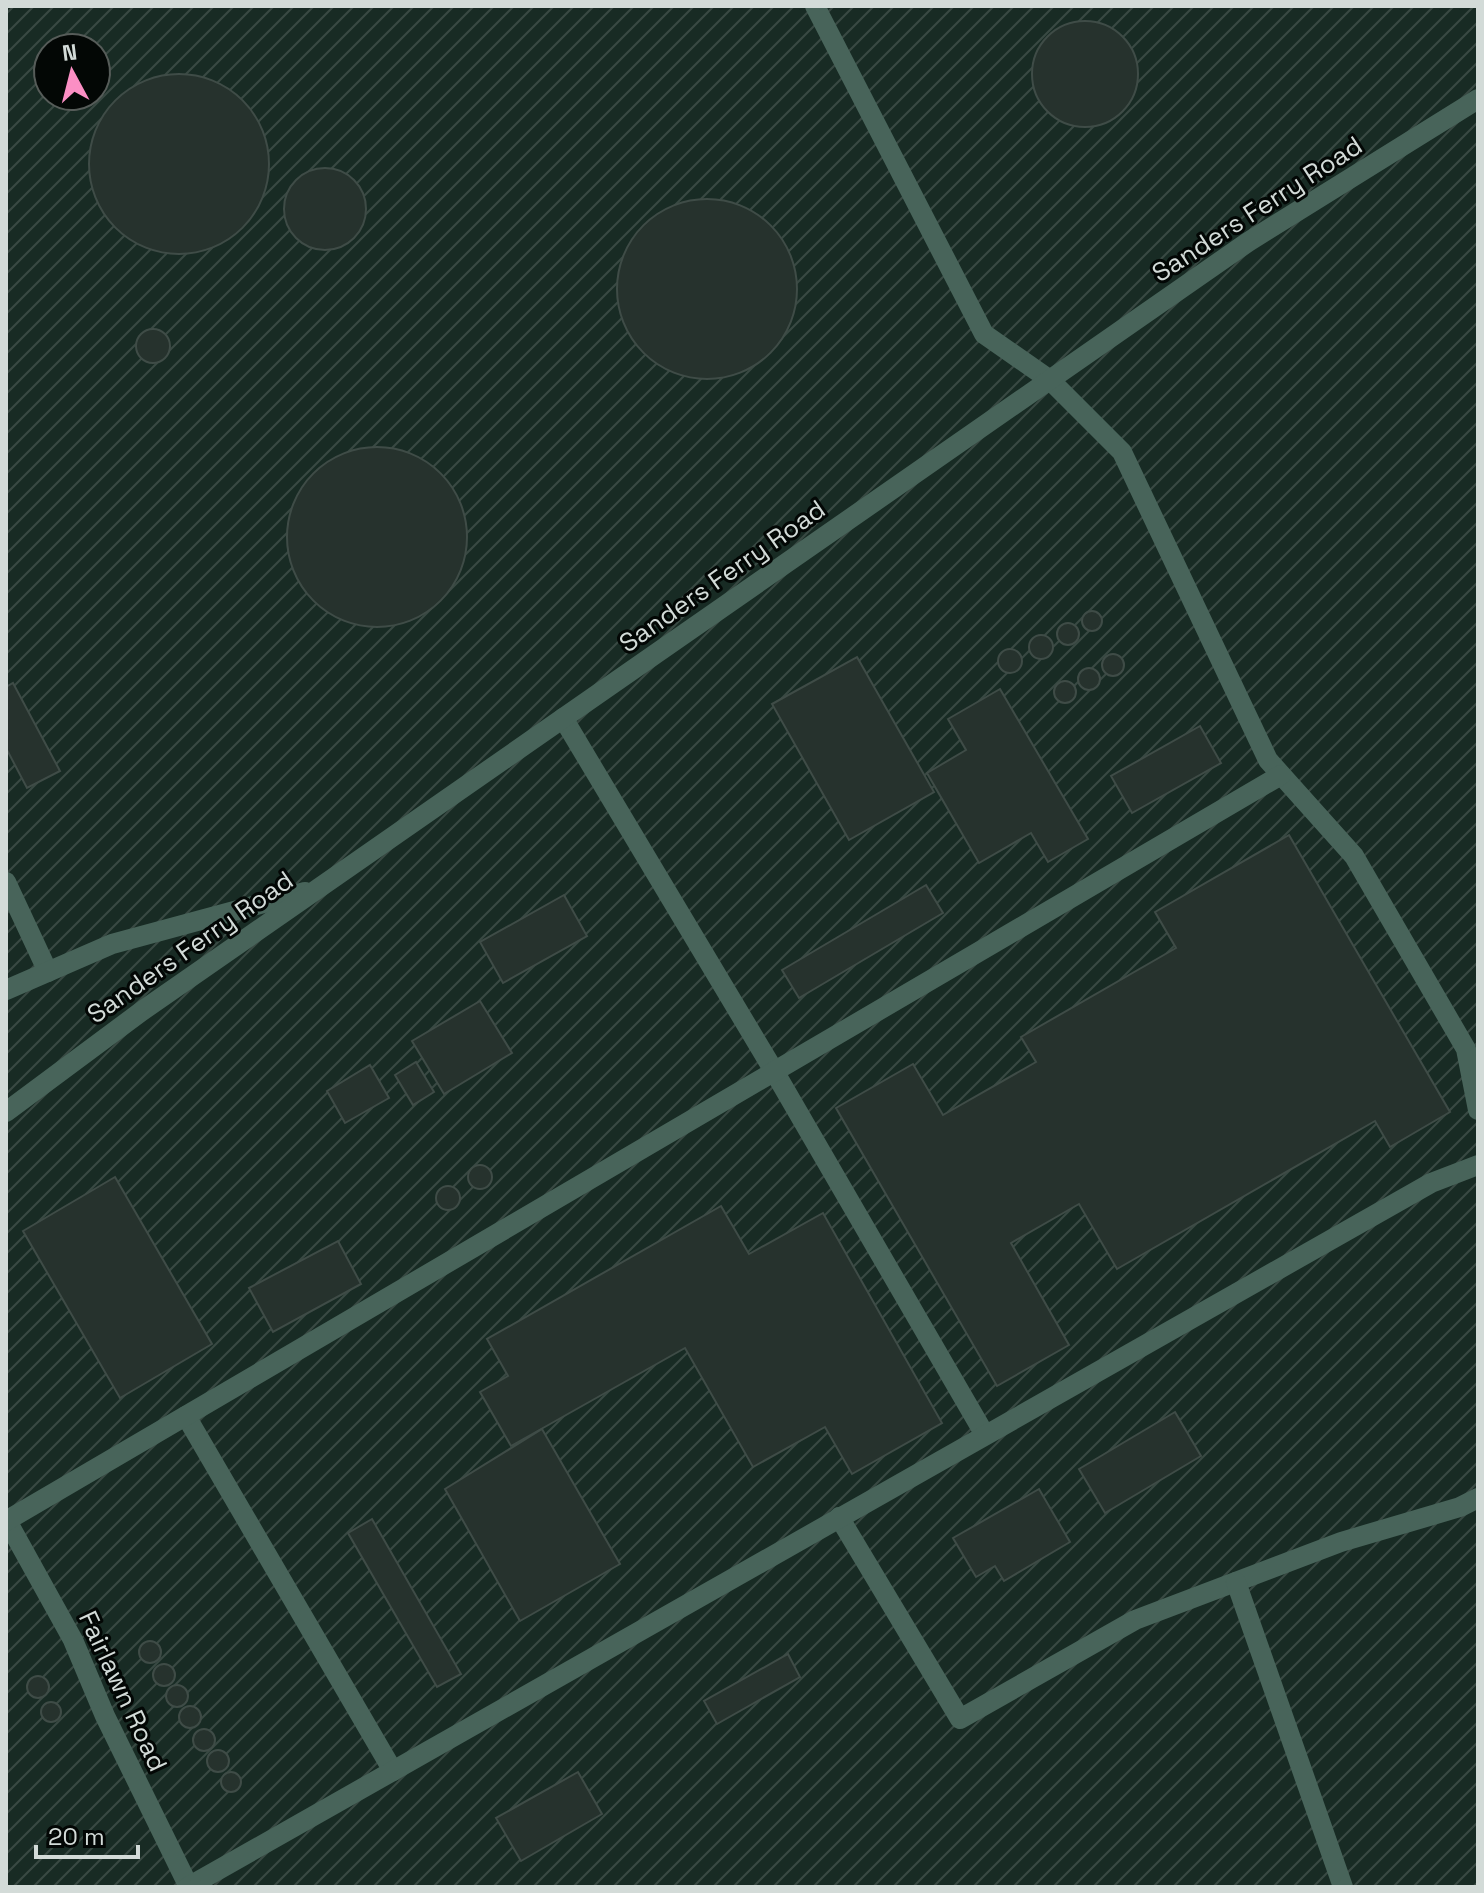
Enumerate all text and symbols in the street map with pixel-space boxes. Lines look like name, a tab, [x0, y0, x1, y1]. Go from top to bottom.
north arrow	[32, 32, 112, 112]
text: N	[61, 37, 79, 67]
street label: Sanders Ferry Road	[1145, 128, 1369, 290]
street label: Sanders Ferry Road	[612, 492, 832, 660]
street label: Sanders Ferry Road	[80, 863, 300, 1031]
street label: Fairlawn Road	[71, 1605, 175, 1777]
scale bar	[36, 1809, 138, 1859]
text: 20 m	[48, 1821, 105, 1852]

